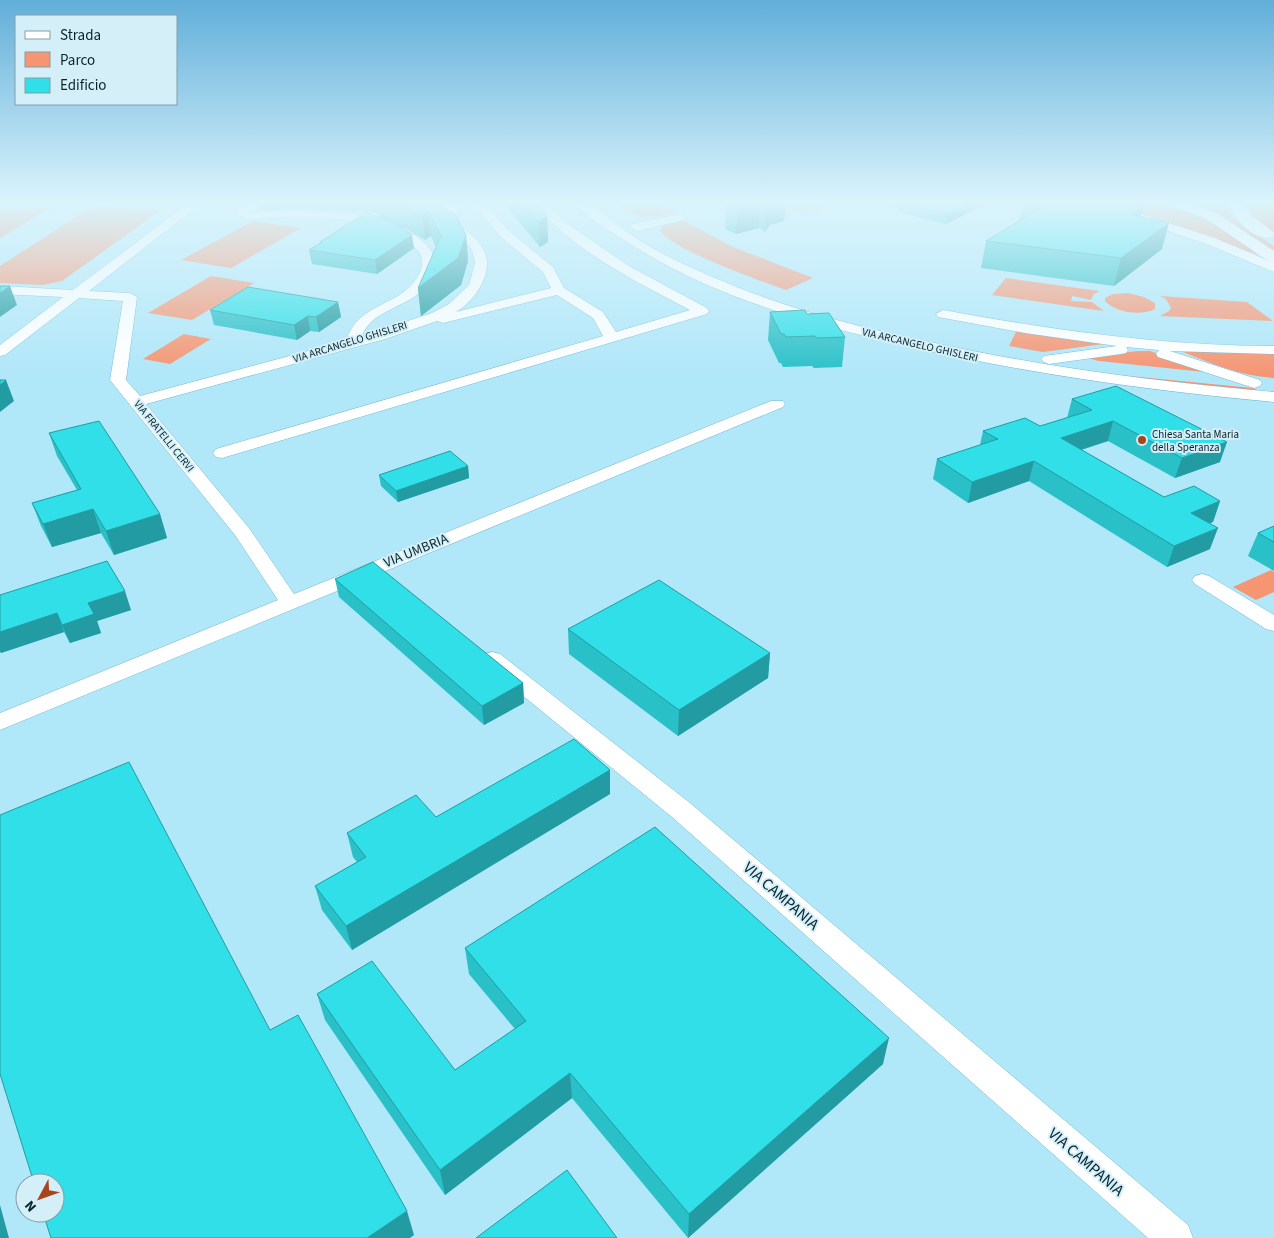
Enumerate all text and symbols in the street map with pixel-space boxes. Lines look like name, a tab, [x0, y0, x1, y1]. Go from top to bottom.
legend	[15, 15, 178, 105]
text: Strada	[60, 25, 101, 46]
text: Parco	[60, 50, 95, 71]
text: Edificio	[60, 75, 107, 96]
street label: VIA ARCANGELO GHISLERI	[291, 318, 409, 366]
street label: VIA ARCANGELO GHISLERI	[861, 324, 979, 366]
street label: VIA FRATELLI CERVI	[130, 397, 198, 475]
place label: Chiesa Santa Maria della Speranza	[1152, 427, 1239, 455]
marker: Chiesa Santa Maria della Speranza	[1136, 434, 1148, 446]
street label: VIA UMBRIA	[381, 529, 452, 573]
street label: VIA CAMPANIA	[738, 857, 824, 935]
street label: VIA CAMPANIA	[1043, 1123, 1129, 1201]
north arrow	[15, 1173, 65, 1223]
text: N	[20, 1196, 42, 1216]

